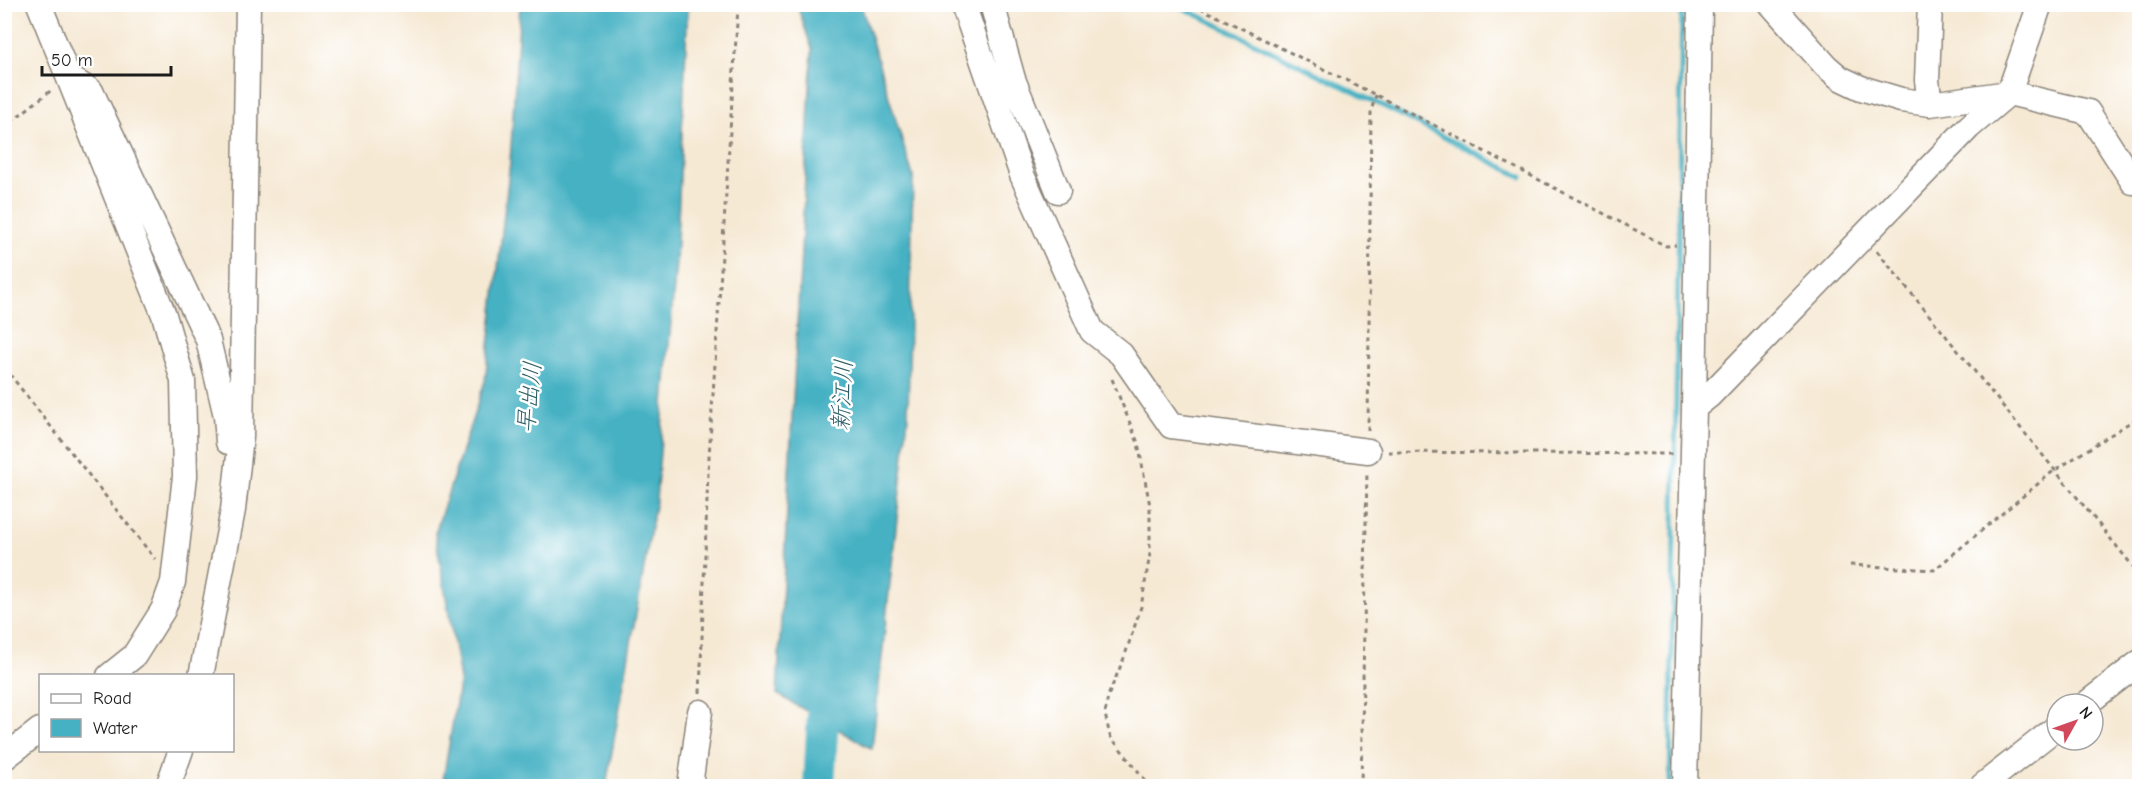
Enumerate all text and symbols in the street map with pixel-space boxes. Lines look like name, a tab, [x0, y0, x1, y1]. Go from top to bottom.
scale bar	[42, 39, 171, 77]
text: 50 m	[51, 50, 93, 71]
water label: 新江川	[826, 358, 858, 432]
water label: 早出川	[511, 360, 547, 434]
legend	[39, 674, 234, 752]
text: Road	[93, 688, 132, 709]
north arrow	[2045, 692, 2105, 752]
text: N	[2075, 703, 2096, 723]
text: Water	[93, 718, 138, 739]

